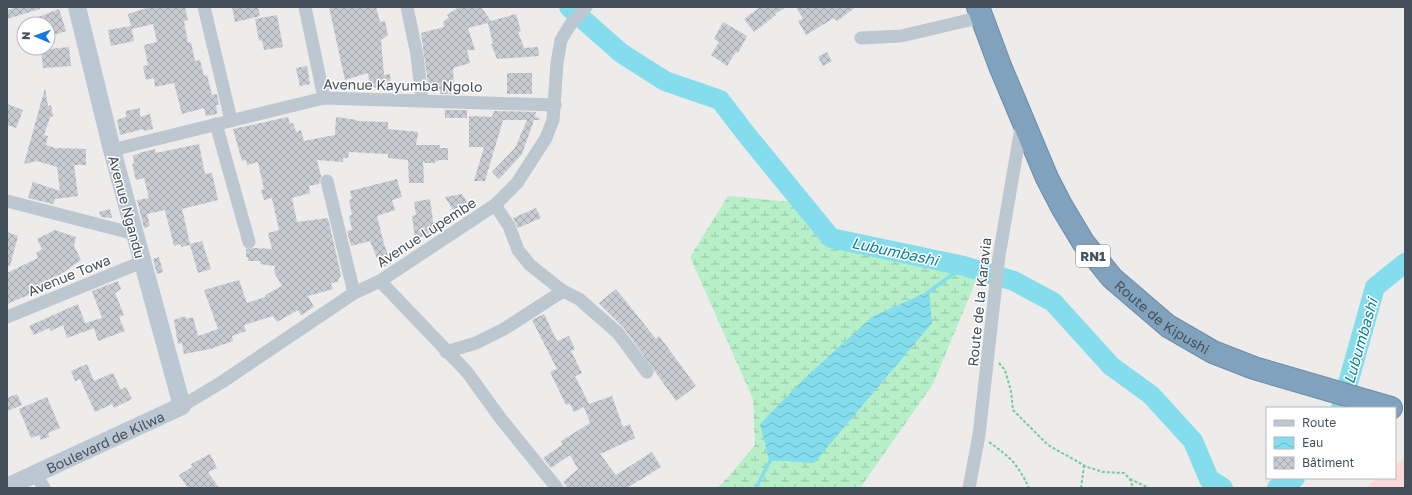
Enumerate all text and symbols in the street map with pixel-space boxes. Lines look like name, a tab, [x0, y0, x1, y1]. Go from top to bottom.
north arrow	[16, 16, 56, 56]
text: N	[19, 31, 32, 40]
street label: Avenue Kayumba Ngolo	[323, 75, 483, 95]
street label: Avenue Ngandu	[105, 154, 149, 260]
street label: Avenue Lupembe	[373, 194, 479, 270]
water label: Lubumbashi	[850, 233, 942, 269]
street label: Route de la Karavia	[964, 237, 994, 367]
road number: RN1	[1076, 245, 1110, 267]
street label: Avenue Towa	[25, 251, 113, 299]
street label: Route de Kipushi	[1112, 276, 1213, 357]
water label: Lubumbashi	[1339, 294, 1381, 386]
street label: Boulevard de Kilwa	[43, 407, 167, 476]
legend	[1266, 407, 1396, 479]
text: Route	[1302, 415, 1336, 430]
text: Eau	[1302, 435, 1323, 450]
text: Bâtiment	[1302, 455, 1355, 470]

